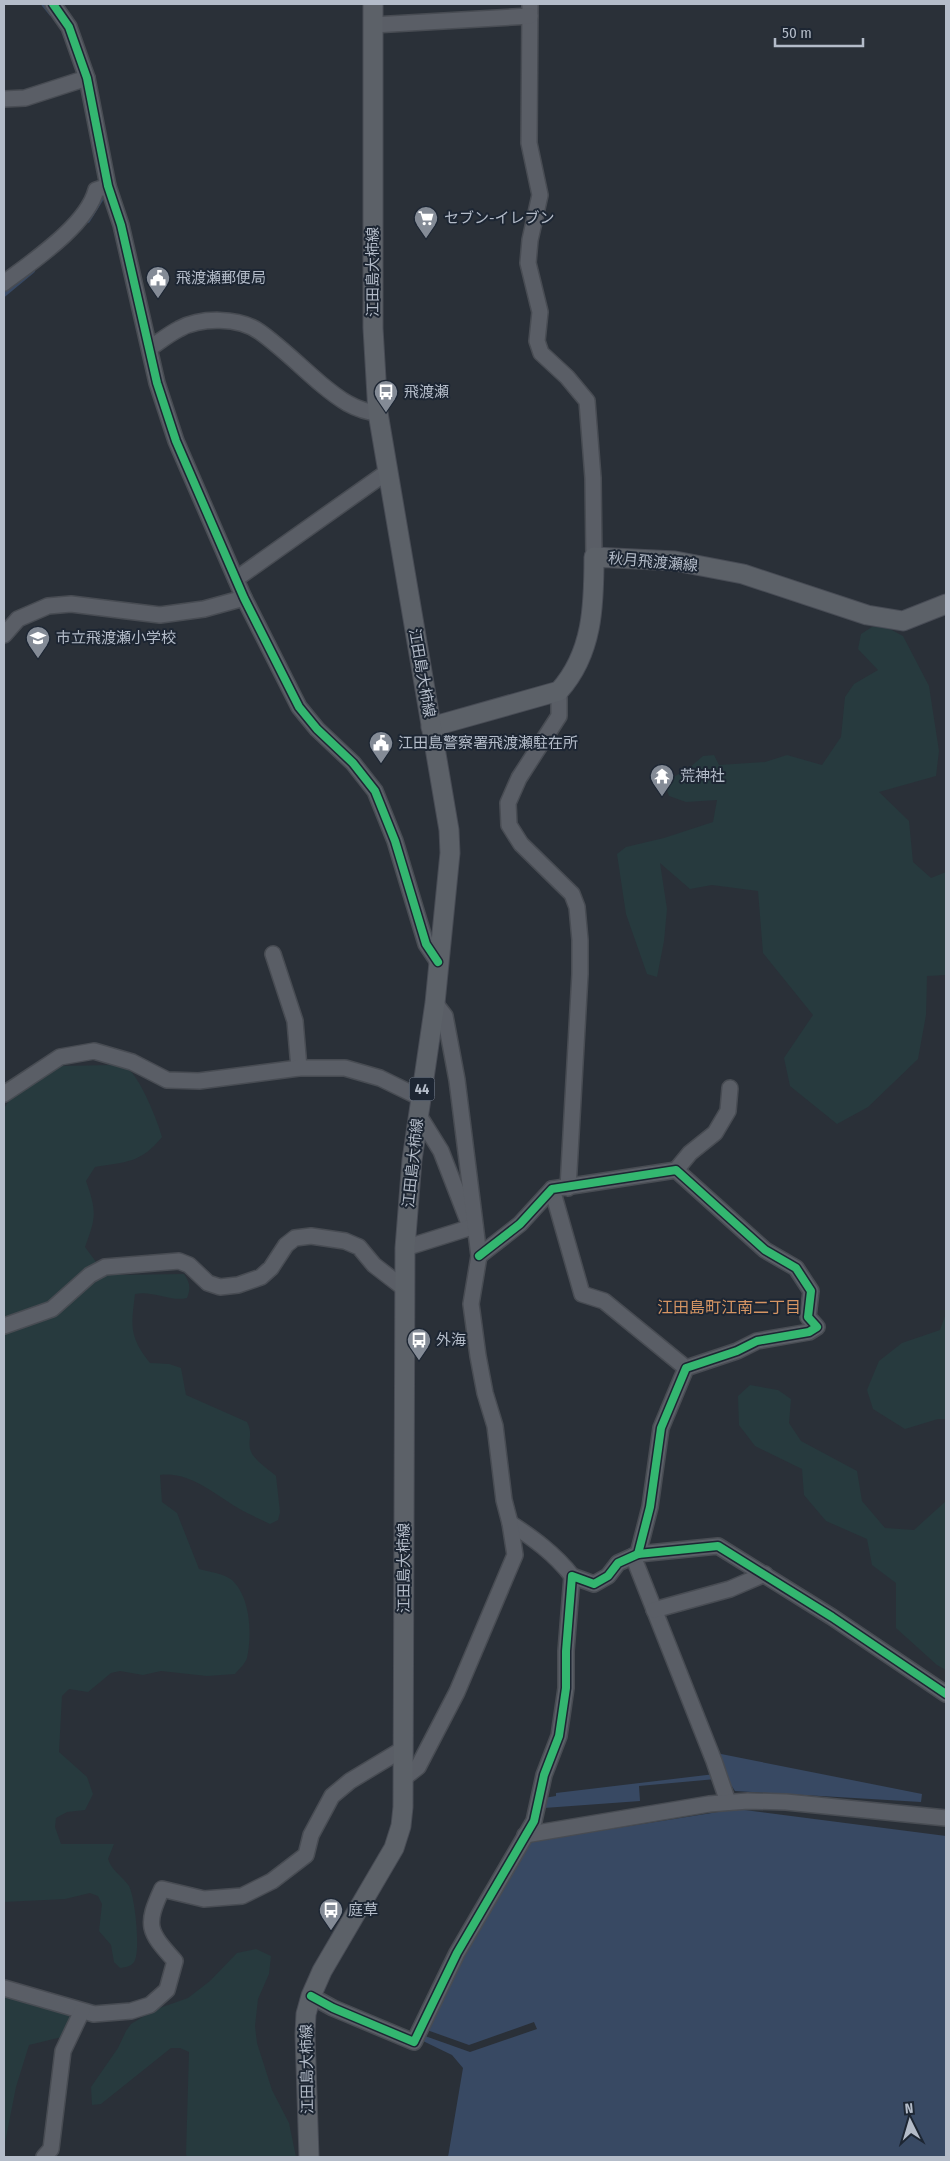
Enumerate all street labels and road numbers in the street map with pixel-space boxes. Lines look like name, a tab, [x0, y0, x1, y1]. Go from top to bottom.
street label: 江田島大柿線	[364, 227, 382, 317]
street label: 秋月飛渡瀬線	[607, 549, 699, 575]
street label: 江田島大柿線	[405, 627, 439, 719]
road number: 44	[410, 1078, 434, 1100]
street label: 江田島大柿線	[399, 1117, 427, 1209]
street label: 江田島大柿線	[395, 1523, 413, 1613]
street label: 江田島大柿線	[297, 2024, 317, 2114]

